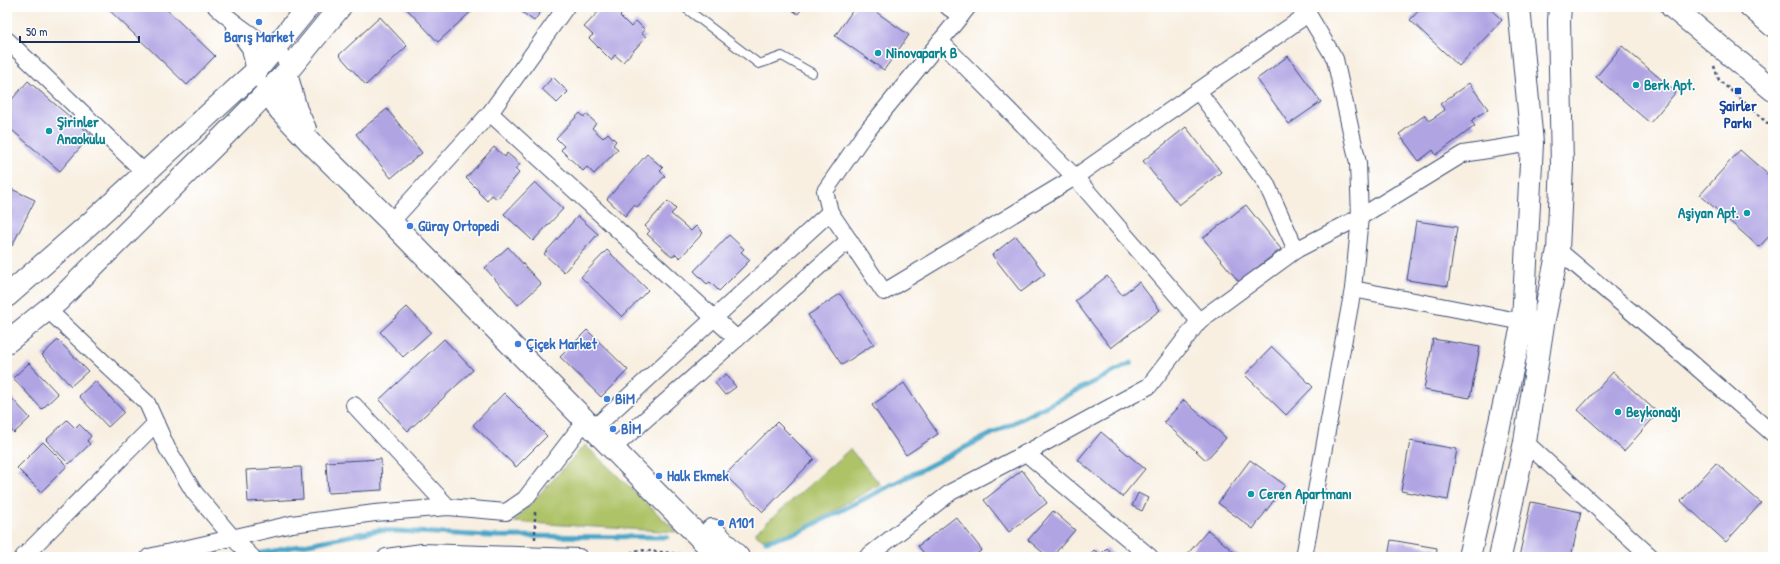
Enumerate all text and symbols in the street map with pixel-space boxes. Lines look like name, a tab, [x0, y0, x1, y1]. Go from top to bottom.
marker: Barış Market	[254, 17, 264, 27]
scale bar	[20, 18, 139, 44]
text: 50 m	[26, 23, 47, 40]
place label: Barış Market	[224, 26, 295, 47]
place label: Ninovapark B	[886, 42, 958, 64]
marker: Ninovapark B	[873, 48, 883, 58]
place label: Berk Apt.	[1644, 74, 1695, 96]
marker: Berk Apt.	[1631, 80, 1641, 90]
marker: Şairler Parkı	[1733, 86, 1743, 96]
place label: Şairler Parkı	[1719, 95, 1757, 133]
place label: Şirinler Anaokulu	[57, 111, 106, 149]
marker: Şirinler Anaokulu	[44, 126, 54, 136]
place label: Aşiyan Apt.	[1678, 202, 1739, 224]
marker: Aşiyan Apt.	[1742, 208, 1752, 218]
place label: Güray Ortopedi	[418, 215, 500, 237]
marker: Güray Ortopedi	[405, 221, 415, 231]
place label: Çiçek Market	[526, 333, 598, 354]
marker: Çiçek Market	[513, 339, 523, 349]
place label: BiM	[615, 388, 635, 409]
marker: BiM	[602, 394, 612, 404]
place label: Beykonağı	[1626, 401, 1681, 423]
marker: Beykonağı	[1613, 407, 1623, 417]
place label: BİM	[621, 418, 641, 439]
marker: BİM	[608, 424, 618, 434]
place label: Halk Ekmek	[667, 465, 730, 486]
marker: Halk Ekmek	[654, 471, 664, 481]
place label: Ceren Apartmanı	[1259, 483, 1352, 505]
marker: Ceren Apartmanı	[1246, 489, 1256, 499]
place label: A101	[729, 512, 754, 533]
marker: A101	[716, 518, 726, 528]

